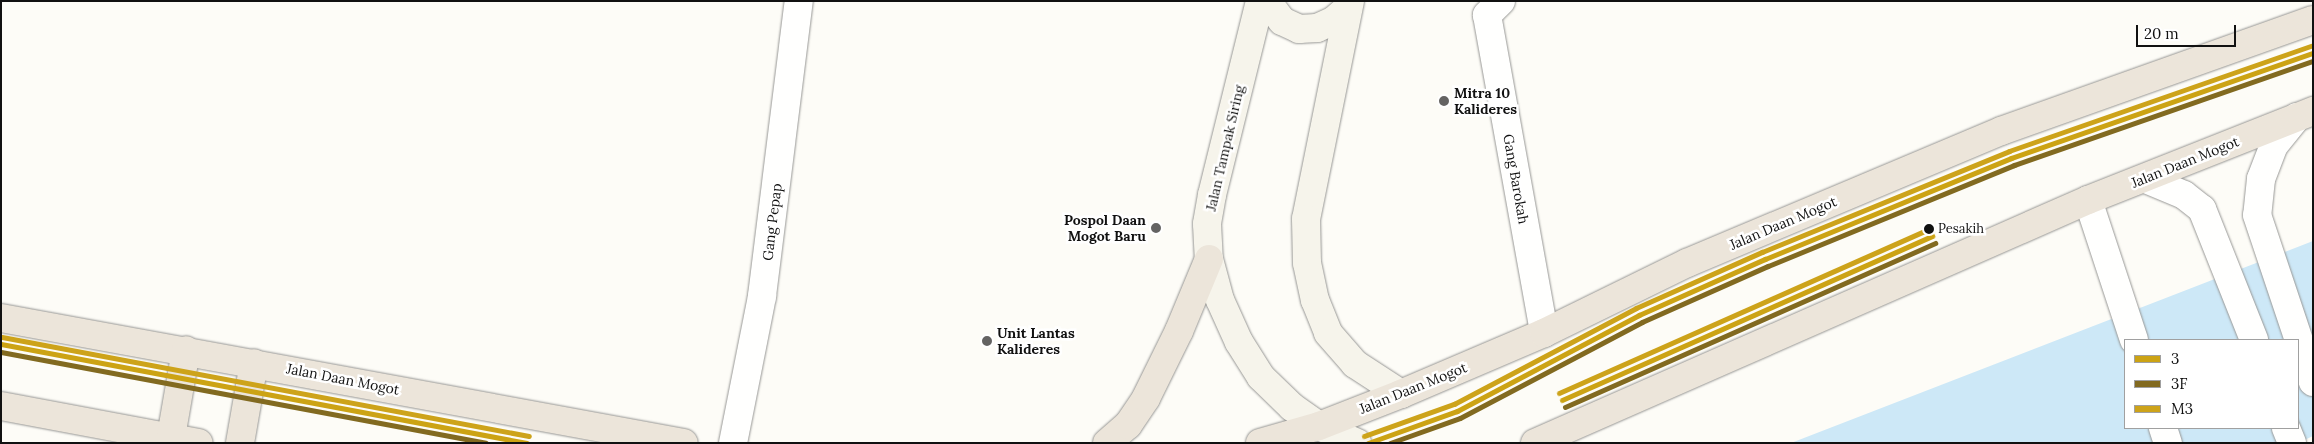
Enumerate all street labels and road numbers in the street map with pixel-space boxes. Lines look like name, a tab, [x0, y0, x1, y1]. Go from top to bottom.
street label: Jalan Tampak Siring	[1202, 83, 1248, 213]
street label: Gang Barokah	[1500, 133, 1532, 225]
street label: Jalan Daan Mogot	[2129, 133, 2241, 191]
street label: Gang Pepap	[759, 182, 785, 262]
street label: Jalan Daan Mogot	[1727, 193, 1839, 253]
street label: Jalan Daan Mogot	[1357, 359, 1469, 417]
street label: Jalan Daan Mogot	[285, 360, 401, 398]

